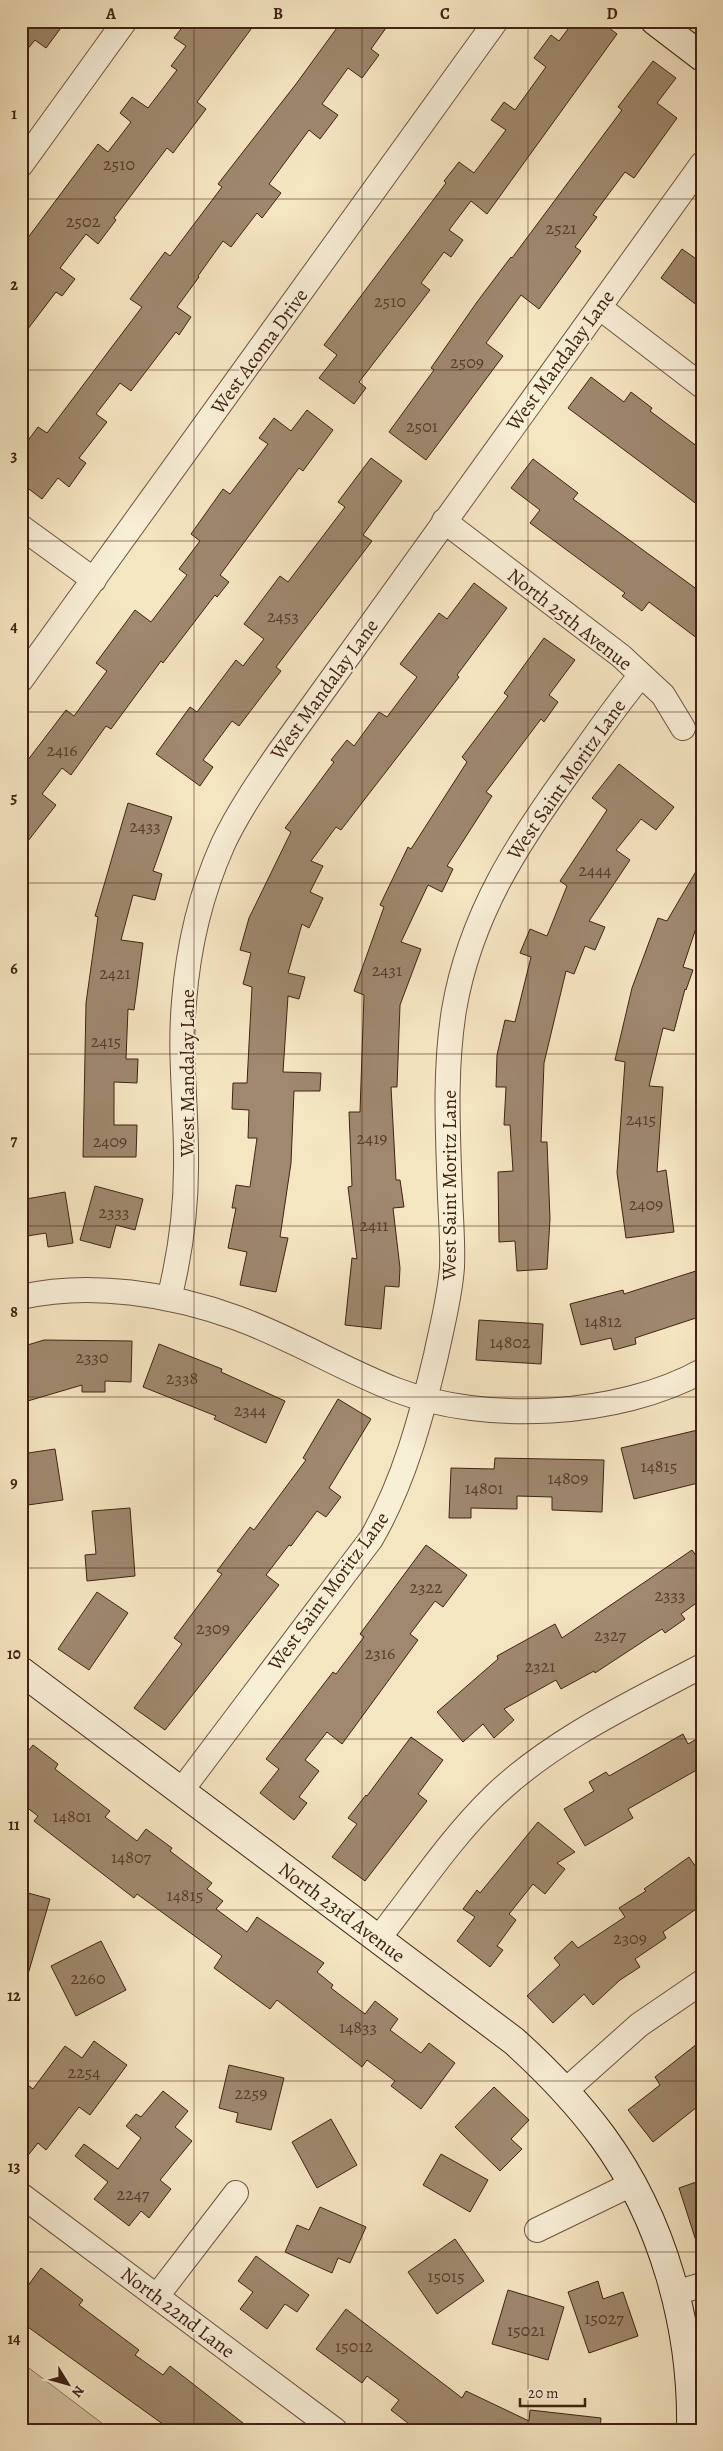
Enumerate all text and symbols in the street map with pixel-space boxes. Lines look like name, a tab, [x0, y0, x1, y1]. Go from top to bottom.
text: A	[105, 3, 117, 25]
text: B	[273, 3, 283, 25]
text: C	[440, 3, 450, 25]
text: D	[606, 3, 618, 25]
text: 1	[11, 103, 17, 125]
house number: 2510	[103, 152, 135, 176]
house number: 2502	[66, 209, 101, 233]
house number: 2521	[546, 216, 577, 240]
text: 2	[10, 274, 18, 296]
street label: West Acoma Drive	[204, 283, 314, 420]
street label: West Mandalay Lane	[500, 284, 621, 437]
house number: 2510	[374, 289, 406, 313]
house number: 2509	[450, 350, 484, 374]
house number: 2501	[406, 414, 438, 438]
text: 3	[11, 445, 18, 467]
street label: North 25th Avenue	[502, 562, 638, 677]
house number: 2453	[267, 604, 299, 628]
street label: West Mandalay Lane	[264, 613, 385, 766]
text: 4	[10, 616, 18, 638]
street label: West Saint Moritz Lane	[500, 694, 632, 866]
house number: 2416	[46, 738, 78, 762]
text: 5	[11, 787, 18, 809]
house number: 2433	[129, 814, 161, 838]
house number: 2444	[578, 858, 612, 882]
text: 6	[10, 958, 18, 980]
house number: 2431	[372, 958, 402, 982]
house number: 2421	[99, 961, 131, 985]
street label: West Mandalay Lane	[174, 989, 201, 1158]
house number: 2415	[91, 1029, 121, 1053]
street label: West Saint Moritz Lane	[436, 1090, 463, 1281]
house number: 2415	[626, 1107, 656, 1131]
house number: 2419	[356, 1126, 388, 1150]
house number: 2409	[93, 1129, 127, 1153]
text: 7	[11, 1130, 18, 1152]
house number: 2409	[629, 1192, 663, 1216]
house number: 2333	[98, 1200, 130, 1224]
house number: 2411	[359, 1213, 389, 1237]
text: 8	[10, 1301, 18, 1323]
house number: 14812	[584, 1309, 622, 1333]
house number: 14802	[489, 1330, 531, 1354]
house number: 2330	[75, 1345, 109, 1369]
house number: 2338	[166, 1366, 198, 1390]
house number: 2344	[234, 1398, 266, 1422]
house number: 14815	[641, 1454, 677, 1478]
house number: 14809	[548, 1466, 588, 1490]
text: 9	[10, 1472, 18, 1494]
house number: 14801	[465, 1476, 503, 1500]
street label: West Saint Moritz Lane	[261, 1506, 395, 1677]
house number: 2322	[409, 1575, 443, 1599]
house number: 2333	[654, 1583, 686, 1607]
house number: 2309	[196, 1616, 230, 1640]
house number: 2327	[594, 1623, 627, 1647]
house number: 2316	[365, 1641, 395, 1665]
text: 10	[7, 1643, 21, 1665]
house number: 2321	[525, 1654, 555, 1678]
house number: 14801	[53, 1804, 91, 1828]
text: 11	[8, 1814, 20, 1836]
house number: 14807	[111, 1845, 152, 1869]
street label: North 23rd Avenue	[273, 1856, 411, 1969]
house number: 14815	[167, 1883, 203, 1907]
house number: 2309	[613, 1926, 647, 1950]
house number: 2260	[70, 1966, 106, 1990]
text: 12	[7, 1985, 21, 2007]
house number: 14833	[339, 2015, 377, 2039]
house number: 2254	[68, 2060, 101, 2084]
house number: 2259	[234, 2081, 268, 2105]
text: 13	[8, 2156, 20, 2178]
house number: 2247	[117, 2182, 150, 2206]
street label: North 22nd Lane	[115, 2260, 241, 2364]
house number: 15015	[427, 2264, 465, 2288]
house number: 15027	[584, 2306, 624, 2330]
house number: 15021	[507, 2318, 545, 2342]
text: 14	[7, 2328, 21, 2350]
house number: 15012	[335, 2334, 374, 2358]
north arrow	[42, 2358, 92, 2408]
scale bar	[520, 2376, 586, 2408]
text: N	[67, 2382, 89, 2401]
text: 20 m	[528, 2383, 559, 2403]

